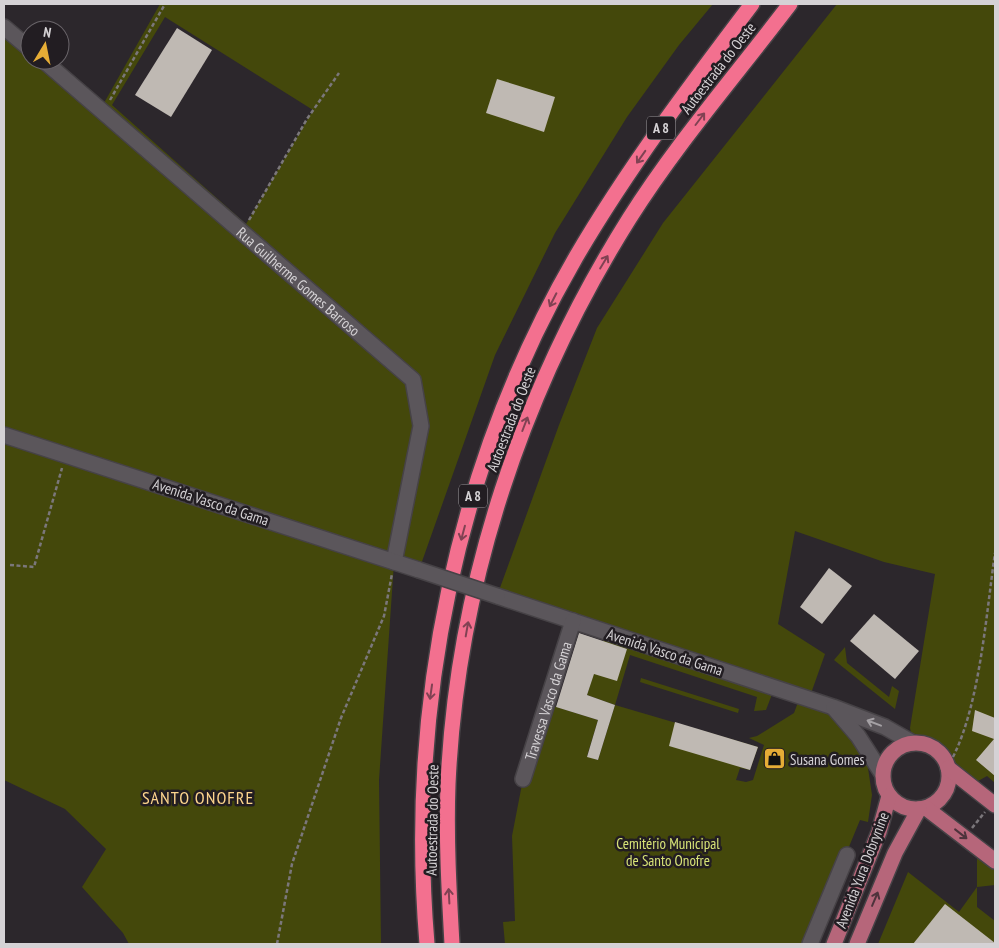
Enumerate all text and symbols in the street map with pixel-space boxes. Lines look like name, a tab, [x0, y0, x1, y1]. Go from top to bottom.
street label: Autoestrada do Oeste	[676, 18, 760, 118]
north arrow	[20, 20, 70, 70]
text: N	[42, 23, 53, 42]
one-way arrow	[695, 112, 705, 126]
road number: A 8	[647, 116, 675, 140]
one-way arrow	[636, 149, 646, 163]
street label: Rua Guilherme Gomes Barroso	[233, 223, 364, 340]
one-way arrow	[599, 256, 609, 270]
one-way arrow	[548, 292, 557, 307]
street label: Autoestrada do Oeste	[482, 364, 540, 474]
one-way arrow	[521, 417, 530, 432]
street label: Avenida Vasco da Gama	[151, 474, 271, 530]
road number: A 8	[459, 484, 487, 508]
one-way arrow	[458, 524, 467, 540]
one-way arrow	[463, 622, 473, 638]
street label: Avenida Vasco da Gama	[605, 624, 725, 680]
street label: Travessa Vasco da Gama	[520, 639, 575, 763]
one-way arrow	[426, 684, 436, 700]
one-way arrow	[867, 717, 882, 727]
shop icon: Susana Gomes	[762, 747, 786, 771]
place label: Susana Gomes	[790, 750, 865, 769]
street label: Autoestrada do Oeste	[422, 764, 442, 876]
district label: SANTO ONOFRE	[142, 786, 254, 809]
street label: Avenida Yura Dobrynine	[831, 809, 893, 931]
one-way arrow	[954, 829, 967, 840]
park label: Cemitério Municipal de Santo Onofre	[616, 834, 720, 870]
one-way arrow	[444, 888, 453, 904]
one-way arrow	[871, 892, 881, 907]

